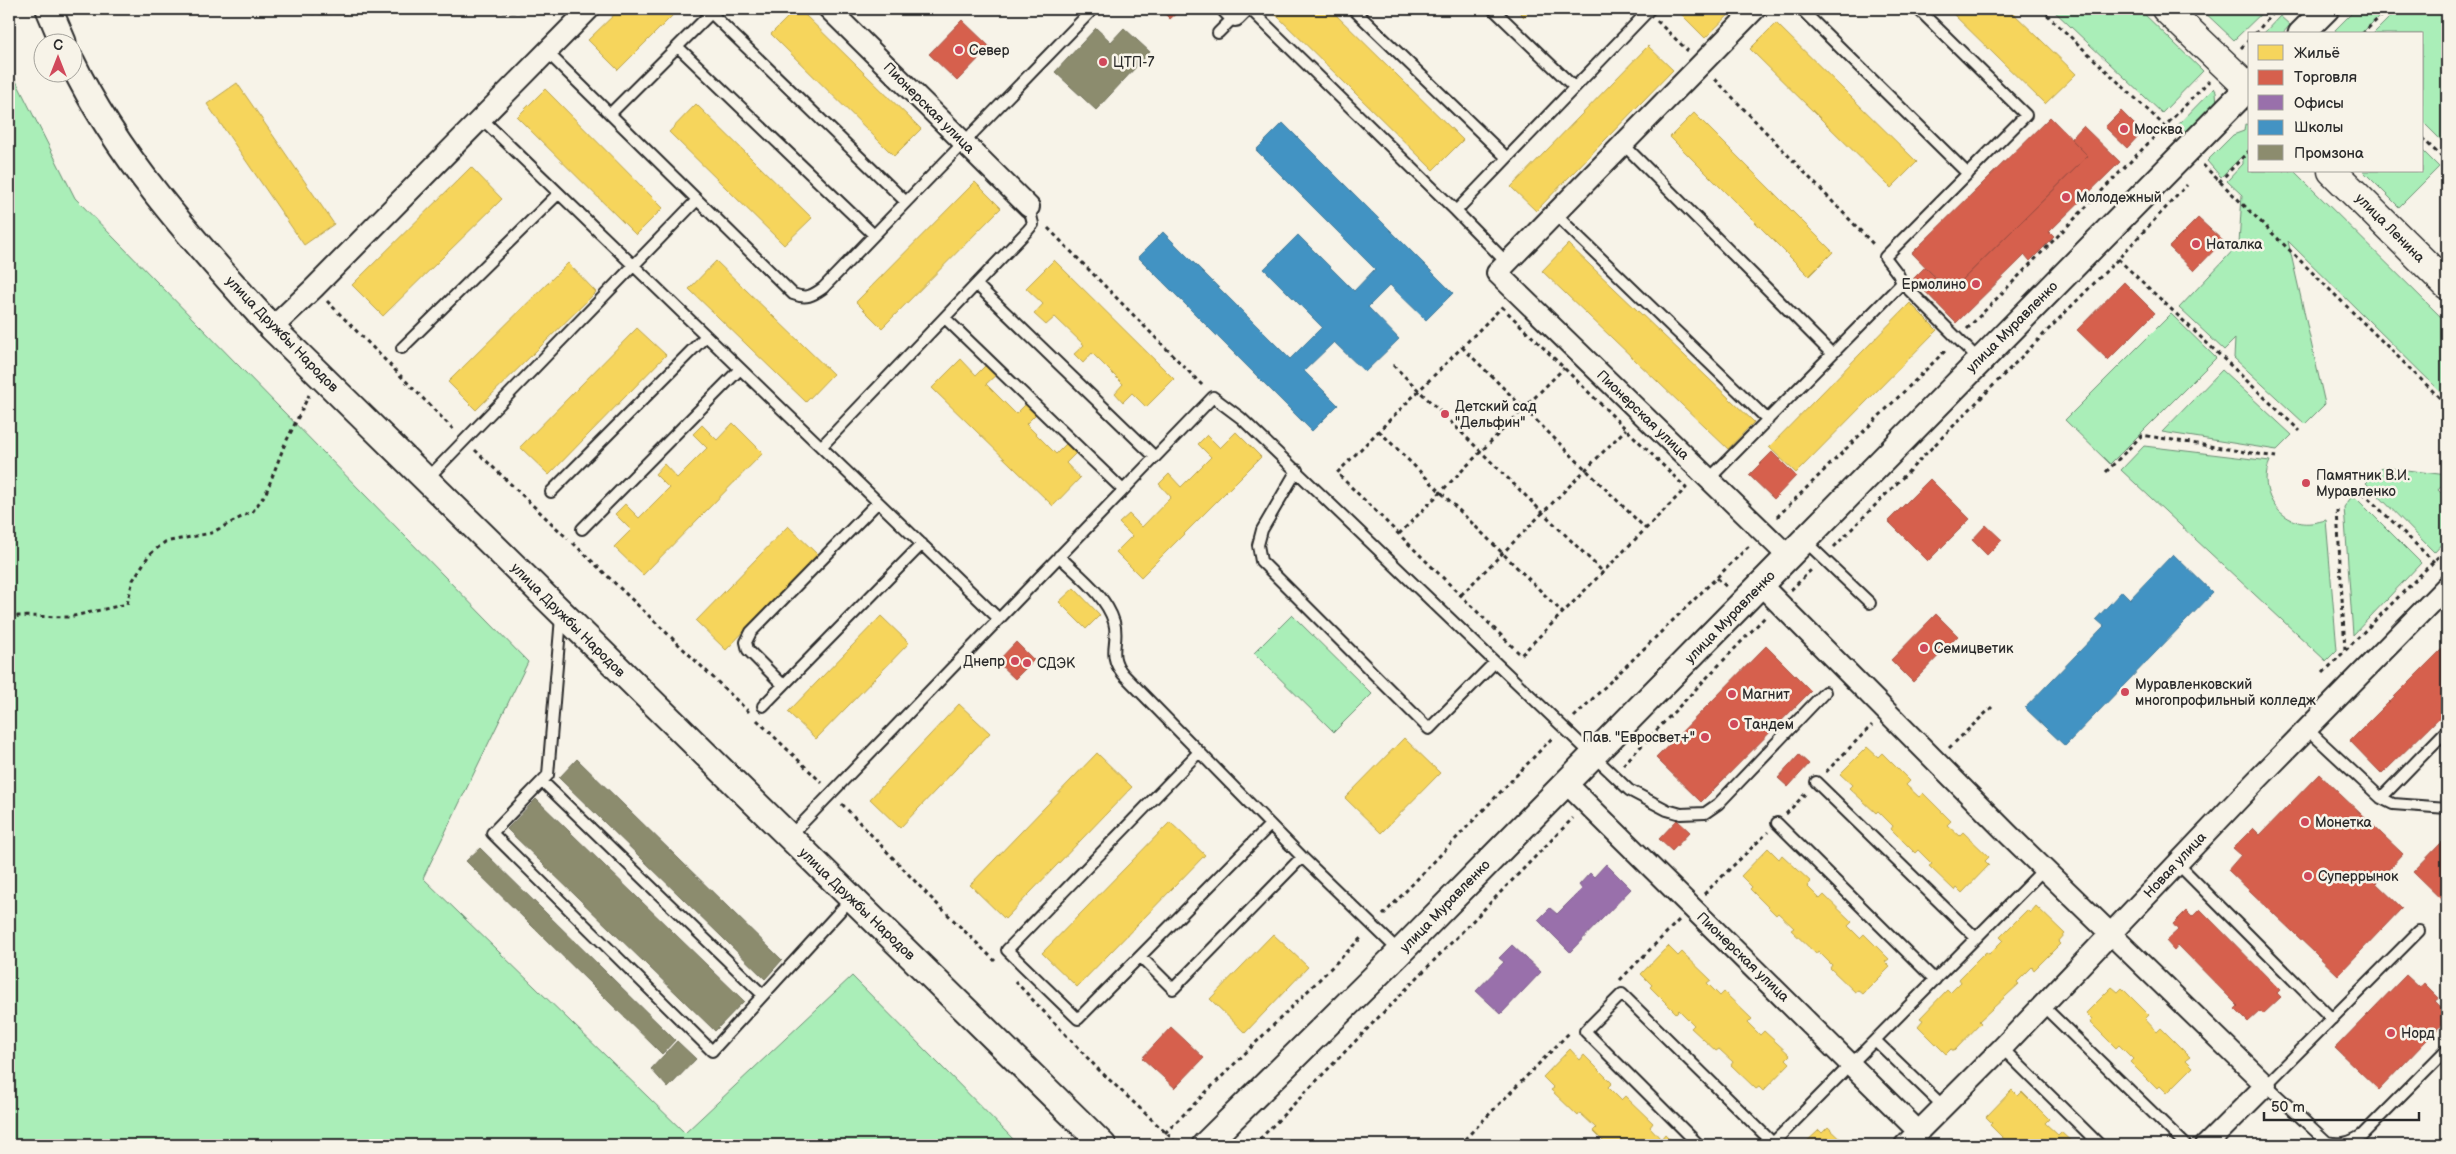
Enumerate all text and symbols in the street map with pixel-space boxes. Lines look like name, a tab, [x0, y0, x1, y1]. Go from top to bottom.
north arrow	[32, 32, 82, 82]
legend	[2248, 32, 2424, 172]
text: С	[53, 37, 63, 54]
place label: Север	[969, 42, 1009, 59]
marker: Север	[953, 44, 965, 56]
text: Жильё	[2294, 44, 2340, 63]
place label: ЦТП-7	[1113, 54, 1154, 71]
marker: ЦТП-7	[1097, 56, 1109, 68]
street label: Пионерская улица	[880, 59, 979, 158]
text: Торговля	[2294, 68, 2357, 87]
text: Офисы	[2294, 94, 2344, 113]
text: Школы	[2294, 118, 2343, 137]
place label: Москва	[2134, 121, 2184, 138]
marker: Москва	[2118, 123, 2130, 135]
text: Промзона	[2294, 144, 2364, 163]
place label: Молодежный	[2076, 189, 2162, 206]
street label: улица Ленина	[2352, 190, 2429, 267]
marker: Молодежный	[2060, 191, 2072, 203]
place label: Наталка	[2206, 236, 2263, 253]
marker: Наталка	[2190, 238, 2202, 250]
street label: улица Дружбы Народов	[222, 272, 342, 396]
place label: Ермолино	[1902, 276, 1966, 293]
street label: улица Муравленко	[1963, 278, 2061, 376]
marker: Ермолино	[1970, 278, 1982, 290]
street label: Пионерская улица	[1593, 367, 1693, 464]
place label: Детский сад "Дельфин"	[1455, 398, 1537, 431]
marker: Детский сад "Дельфин"	[1439, 408, 1451, 420]
place label: Памятник В.И. Муравленко	[2316, 467, 2410, 500]
marker: Памятник В.И. Муравленко	[2300, 477, 2312, 489]
street label: улица Дружбы Народов	[507, 559, 629, 681]
street label: улица Муравленко	[1681, 567, 1779, 667]
place label: Семицветик	[1934, 640, 2014, 657]
marker: Семицветик	[1918, 642, 1930, 654]
place label: Днепр	[963, 653, 1005, 670]
marker: Днепр	[1009, 655, 1021, 667]
place label: СДЭК	[1037, 655, 1076, 672]
marker: СДЭК	[1021, 657, 1033, 669]
place label: Муравленковский многопрофильный колледж	[2135, 676, 2316, 709]
place label: Магнит	[1742, 686, 1790, 703]
marker: Муравленковский многопрофильный колледж	[2119, 686, 2131, 698]
marker: Магнит	[1726, 688, 1738, 700]
place label: Тандем	[1744, 716, 1794, 733]
marker: Тандем	[1728, 718, 1740, 730]
place label: Пав. "Евросвет+"	[1583, 729, 1695, 746]
marker: Пав. "Евросвет+"	[1699, 731, 1711, 743]
place label: Монетка	[2315, 814, 2372, 831]
marker: Монетка	[2299, 816, 2311, 828]
street label: Новая улица	[2140, 828, 2210, 901]
street label: улица Дружбы Народов	[795, 844, 919, 964]
street label: улица Муравленко	[1396, 856, 1494, 956]
place label: Суперрынок	[2318, 868, 2399, 885]
marker: Суперрынок	[2302, 870, 2314, 882]
street label: Пионерская улица	[1693, 909, 1793, 1006]
place label: Норд	[2401, 1025, 2435, 1042]
marker: Норд	[2385, 1027, 2397, 1039]
scale bar	[2264, 1089, 2418, 1121]
text: 50 m	[2271, 1098, 2305, 1117]

